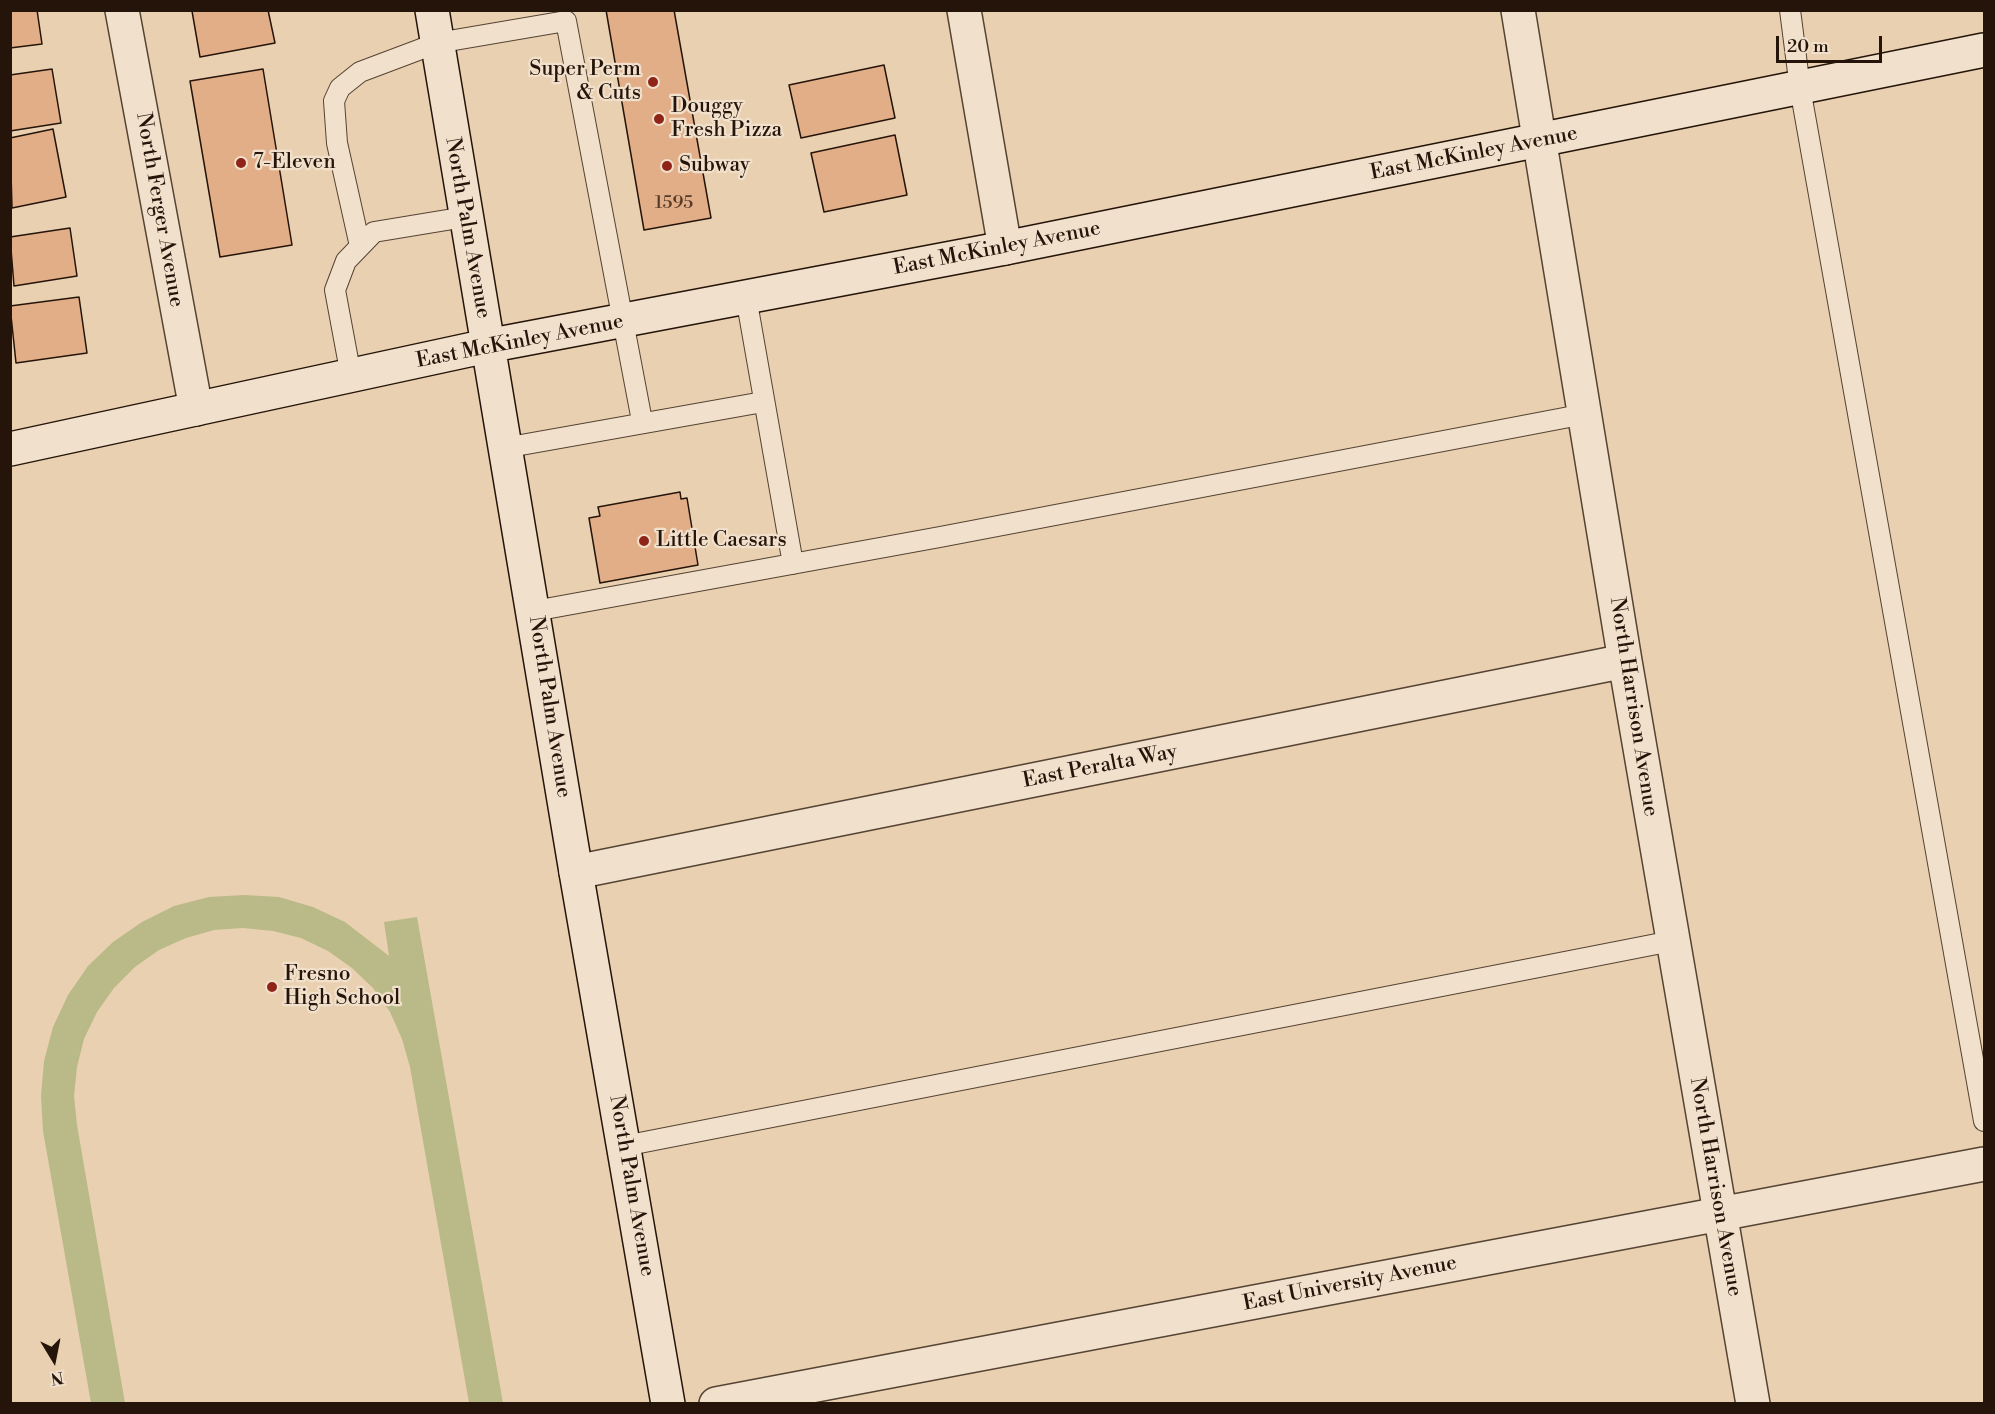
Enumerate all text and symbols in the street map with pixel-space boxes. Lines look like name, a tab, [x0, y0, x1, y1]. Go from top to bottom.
scale bar	[1779, 24, 1886, 62]
text: 20 m	[1787, 35, 1829, 58]
place label: Super Perm & Cuts	[529, 57, 641, 107]
marker: Super Perm & Cuts	[646, 75, 660, 89]
place label: Douggy Fresh Pizza	[671, 94, 782, 144]
street label: North Ferger Avenue	[129, 111, 189, 309]
marker: Douggy Fresh Pizza	[652, 112, 666, 126]
street label: East McKinley Avenue	[1368, 122, 1580, 186]
street label: North Palm Avenue	[439, 135, 495, 321]
place label: 7-Eleven	[253, 150, 336, 176]
place label: Subway	[679, 153, 750, 179]
marker: 7-Eleven	[234, 156, 248, 170]
marker: Subway	[660, 159, 674, 173]
house number: 1595	[655, 193, 693, 215]
street label: East McKinley Avenue	[891, 217, 1103, 281]
street label: East McKinley Avenue	[414, 310, 626, 374]
place label: Little Caesars	[656, 528, 787, 554]
marker: Little Caesars	[637, 534, 651, 548]
street label: North Harrison Avenue	[1603, 596, 1663, 818]
street label: North Palm Avenue	[522, 614, 576, 800]
street label: East Peralta Way	[1021, 740, 1179, 794]
place label: Fresno High School	[284, 962, 400, 1012]
marker: Fresno High School	[265, 980, 279, 994]
street label: North Harrison Avenue	[1683, 1076, 1747, 1298]
street label: North Palm Avenue	[603, 1093, 659, 1279]
street label: East University Avenue	[1241, 1251, 1459, 1317]
north arrow	[24, 1330, 84, 1390]
text: N	[49, 1367, 65, 1389]

